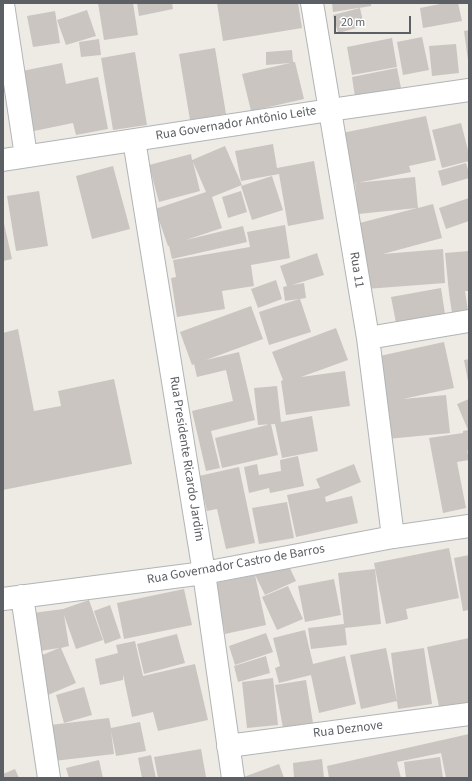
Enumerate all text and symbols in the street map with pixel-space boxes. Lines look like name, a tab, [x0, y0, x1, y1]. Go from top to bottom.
scale bar	[336, 8, 413, 34]
text: 20 m	[341, 14, 365, 31]
street label: Rua Governador Antônio Leite	[155, 104, 317, 144]
street label: Rua 11	[345, 251, 367, 289]
street label: Rua Presidente Ricardo Jardim	[165, 375, 207, 543]
street label: Rua Governador Castro de Barros	[146, 542, 326, 588]
street label: Rua Deznove	[312, 718, 384, 742]

